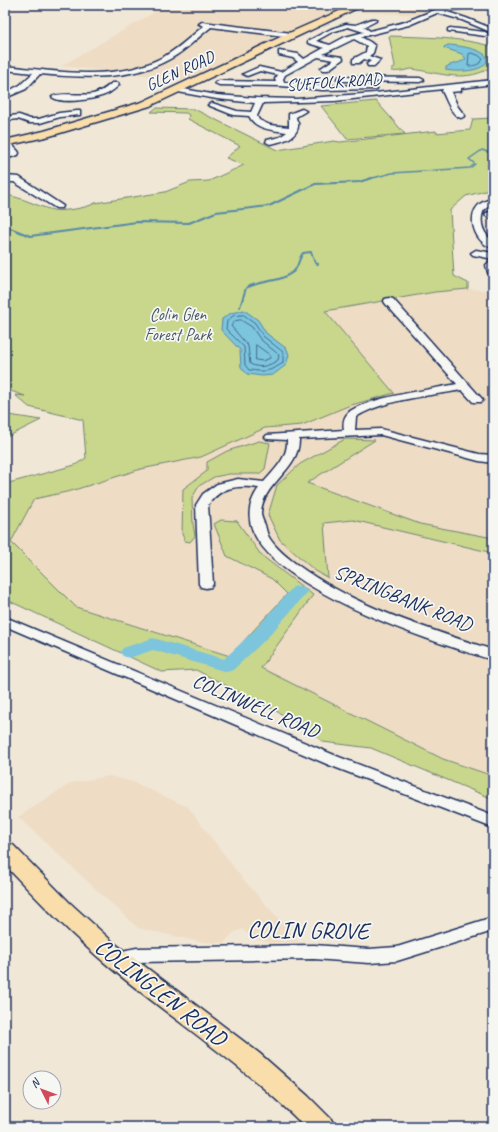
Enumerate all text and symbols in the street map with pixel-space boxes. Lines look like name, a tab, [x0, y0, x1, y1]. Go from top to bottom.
street label: GLEN ROAD	[143, 46, 218, 96]
street label: SUFFOLK ROAD	[286, 68, 384, 96]
park label: Colin Glen Forest Park	[144, 304, 213, 345]
street label: SPRINGBANK ROAD	[330, 559, 477, 638]
street label: COLINWELL ROAD	[189, 668, 324, 744]
street label: COLIN GROVE	[247, 914, 372, 946]
street label: COLINGLEN ROAD	[89, 931, 235, 1054]
north arrow	[22, 1070, 62, 1110]
text: N	[27, 1074, 44, 1091]

